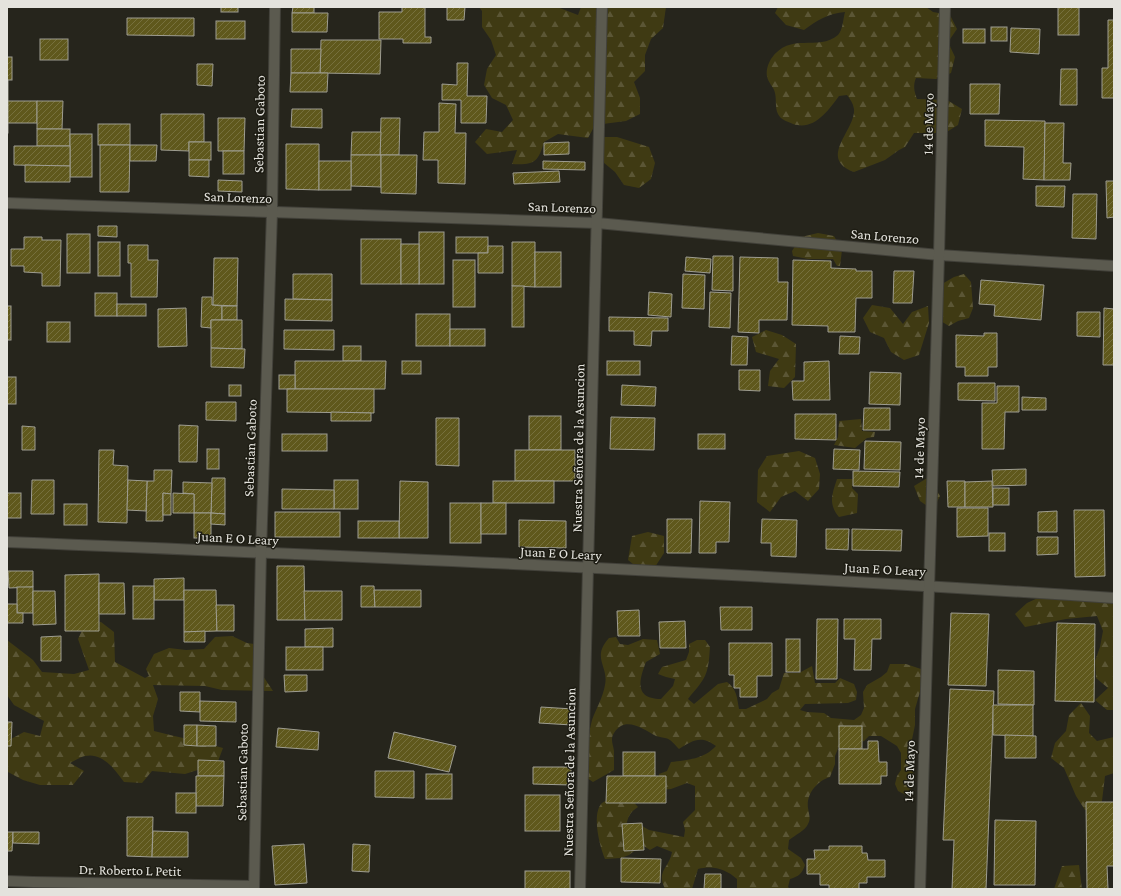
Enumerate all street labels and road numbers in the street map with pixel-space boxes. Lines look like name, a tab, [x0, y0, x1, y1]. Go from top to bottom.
street label: Sebastian Gaboto	[250, 75, 268, 173]
street label: 14 de Mayo	[919, 93, 937, 155]
street label: San Lorenzo	[204, 188, 272, 206]
street label: San Lorenzo	[528, 198, 596, 216]
street label: San Lorenzo	[850, 225, 920, 247]
street label: Nuestra Señora de la Asuncion	[569, 363, 587, 533]
street label: Sebastian Gaboto	[240, 399, 260, 497]
street label: 14 de Mayo	[910, 417, 928, 479]
street label: Juan E O Leary	[195, 528, 280, 548]
street label: Juan E O Leary	[518, 543, 603, 563]
street label: Juan E O Leary	[842, 559, 927, 579]
street label: Nuestra Señora de la Asuncion	[560, 687, 578, 857]
street label: Sebastian Gaboto	[233, 723, 251, 821]
street label: 14 de Mayo	[900, 740, 918, 802]
street label: Dr. Roberto L Petit	[79, 861, 182, 879]

